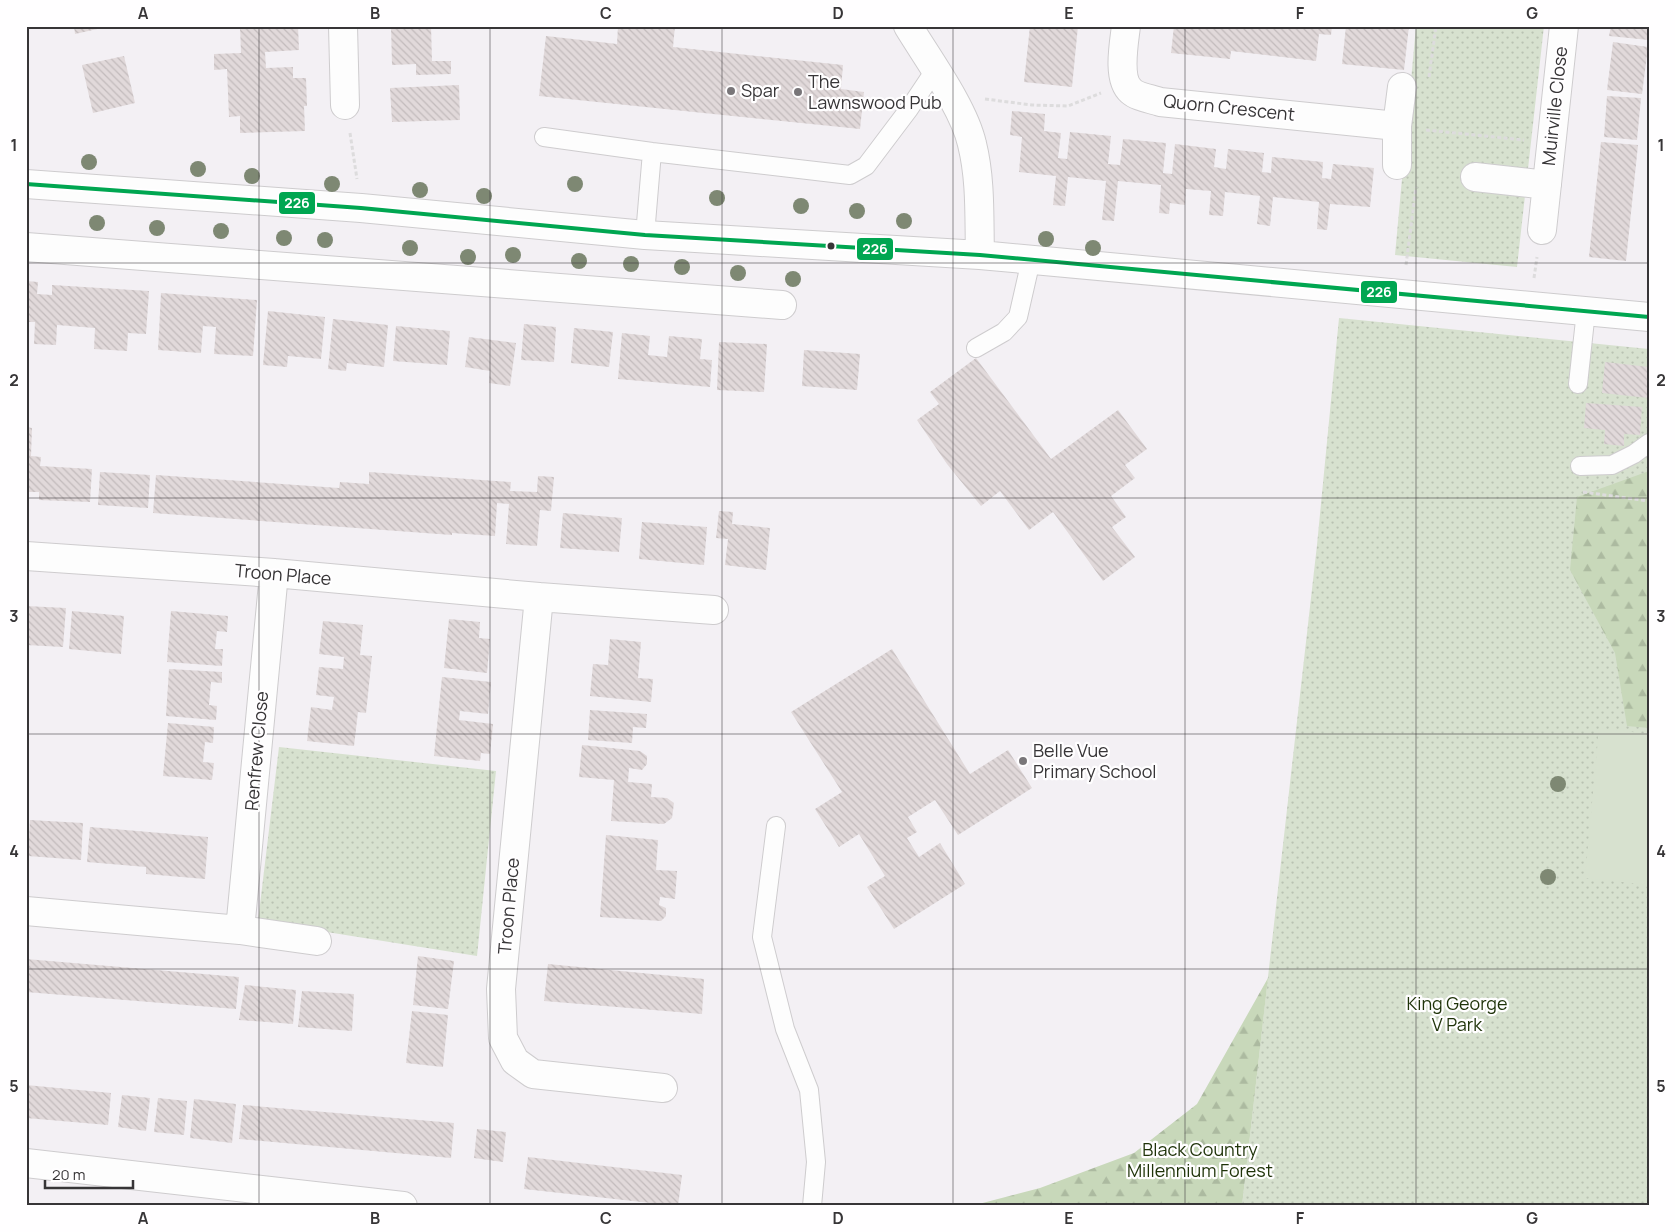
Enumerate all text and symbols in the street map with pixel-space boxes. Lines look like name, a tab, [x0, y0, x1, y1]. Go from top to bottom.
text: A	[138, 2, 149, 24]
text: B	[370, 2, 380, 24]
text: C	[600, 2, 612, 24]
text: D	[832, 2, 844, 24]
text: E	[1064, 2, 1074, 24]
text: F	[1296, 2, 1305, 24]
text: G	[1526, 2, 1538, 24]
street label: Muirville Close	[1536, 45, 1572, 167]
place label: The Lawnswood Pub	[808, 69, 942, 114]
place label: Spar	[741, 78, 780, 102]
marker: Spar	[725, 85, 737, 97]
marker: The Lawnswood Pub	[792, 86, 804, 98]
street label: Quorn Crescent	[1162, 88, 1296, 126]
text: 1	[10, 134, 18, 156]
text: 1	[1657, 134, 1665, 156]
line badge: 226	[278, 191, 316, 215]
text: 226	[284, 193, 310, 212]
line badge: 226	[856, 237, 894, 261]
text: 226	[862, 239, 888, 258]
unlabelled marker	[826, 241, 836, 251]
line badge: 226	[1360, 280, 1398, 304]
text: 226	[1366, 282, 1392, 301]
text: 2	[9, 369, 19, 391]
text: 2	[1656, 369, 1666, 391]
street label: Troon Place	[234, 558, 332, 590]
text: 3	[9, 605, 19, 627]
text: 3	[1656, 605, 1666, 627]
street label: Renfrew Close	[239, 690, 273, 812]
place label: Belle Vue Primary School	[1033, 738, 1157, 783]
marker: Belle Vue Primary School	[1017, 755, 1029, 767]
text: 4	[9, 840, 19, 862]
text: 4	[1656, 840, 1666, 862]
street label: Troon Place	[492, 857, 524, 955]
park label: King George V Park	[1407, 991, 1508, 1036]
text: 5	[9, 1075, 19, 1097]
text: 5	[1656, 1075, 1666, 1097]
park label: Black Country Millennium Forest	[1127, 1137, 1273, 1182]
scale bar	[45, 1157, 132, 1189]
text: 20 m	[52, 1164, 85, 1185]
text: A	[138, 1207, 149, 1229]
text: B	[370, 1207, 380, 1229]
text: C	[600, 1207, 612, 1229]
text: D	[832, 1207, 844, 1229]
text: E	[1064, 1207, 1074, 1229]
text: F	[1296, 1207, 1305, 1229]
text: G	[1526, 1207, 1538, 1229]

